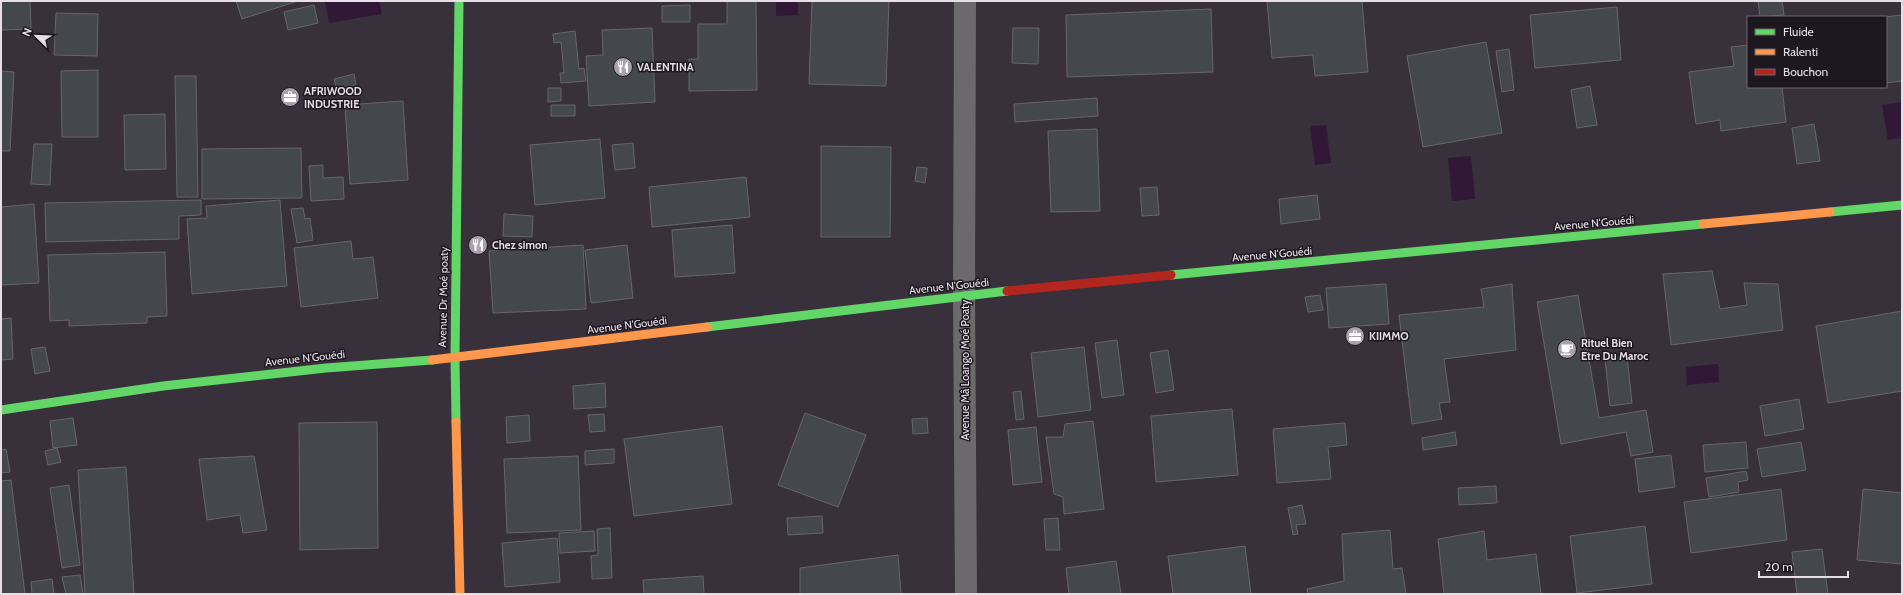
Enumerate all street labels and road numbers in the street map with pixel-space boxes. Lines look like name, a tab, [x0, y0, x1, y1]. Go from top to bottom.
street label: Avenue N'Gouédi	[1553, 213, 1635, 233]
street label: Avenue N'Gouédi	[1231, 244, 1313, 264]
street label: Avenue Dr Moé poaty	[435, 246, 451, 348]
street label: Avenue N'Gouédi	[908, 275, 990, 297]
street label: Avenue Mâ Loango Moé Poaty	[958, 299, 972, 440]
street label: Avenue N'Gouédi	[586, 313, 668, 337]
street label: Avenue N'Gouédi	[264, 347, 346, 369]

